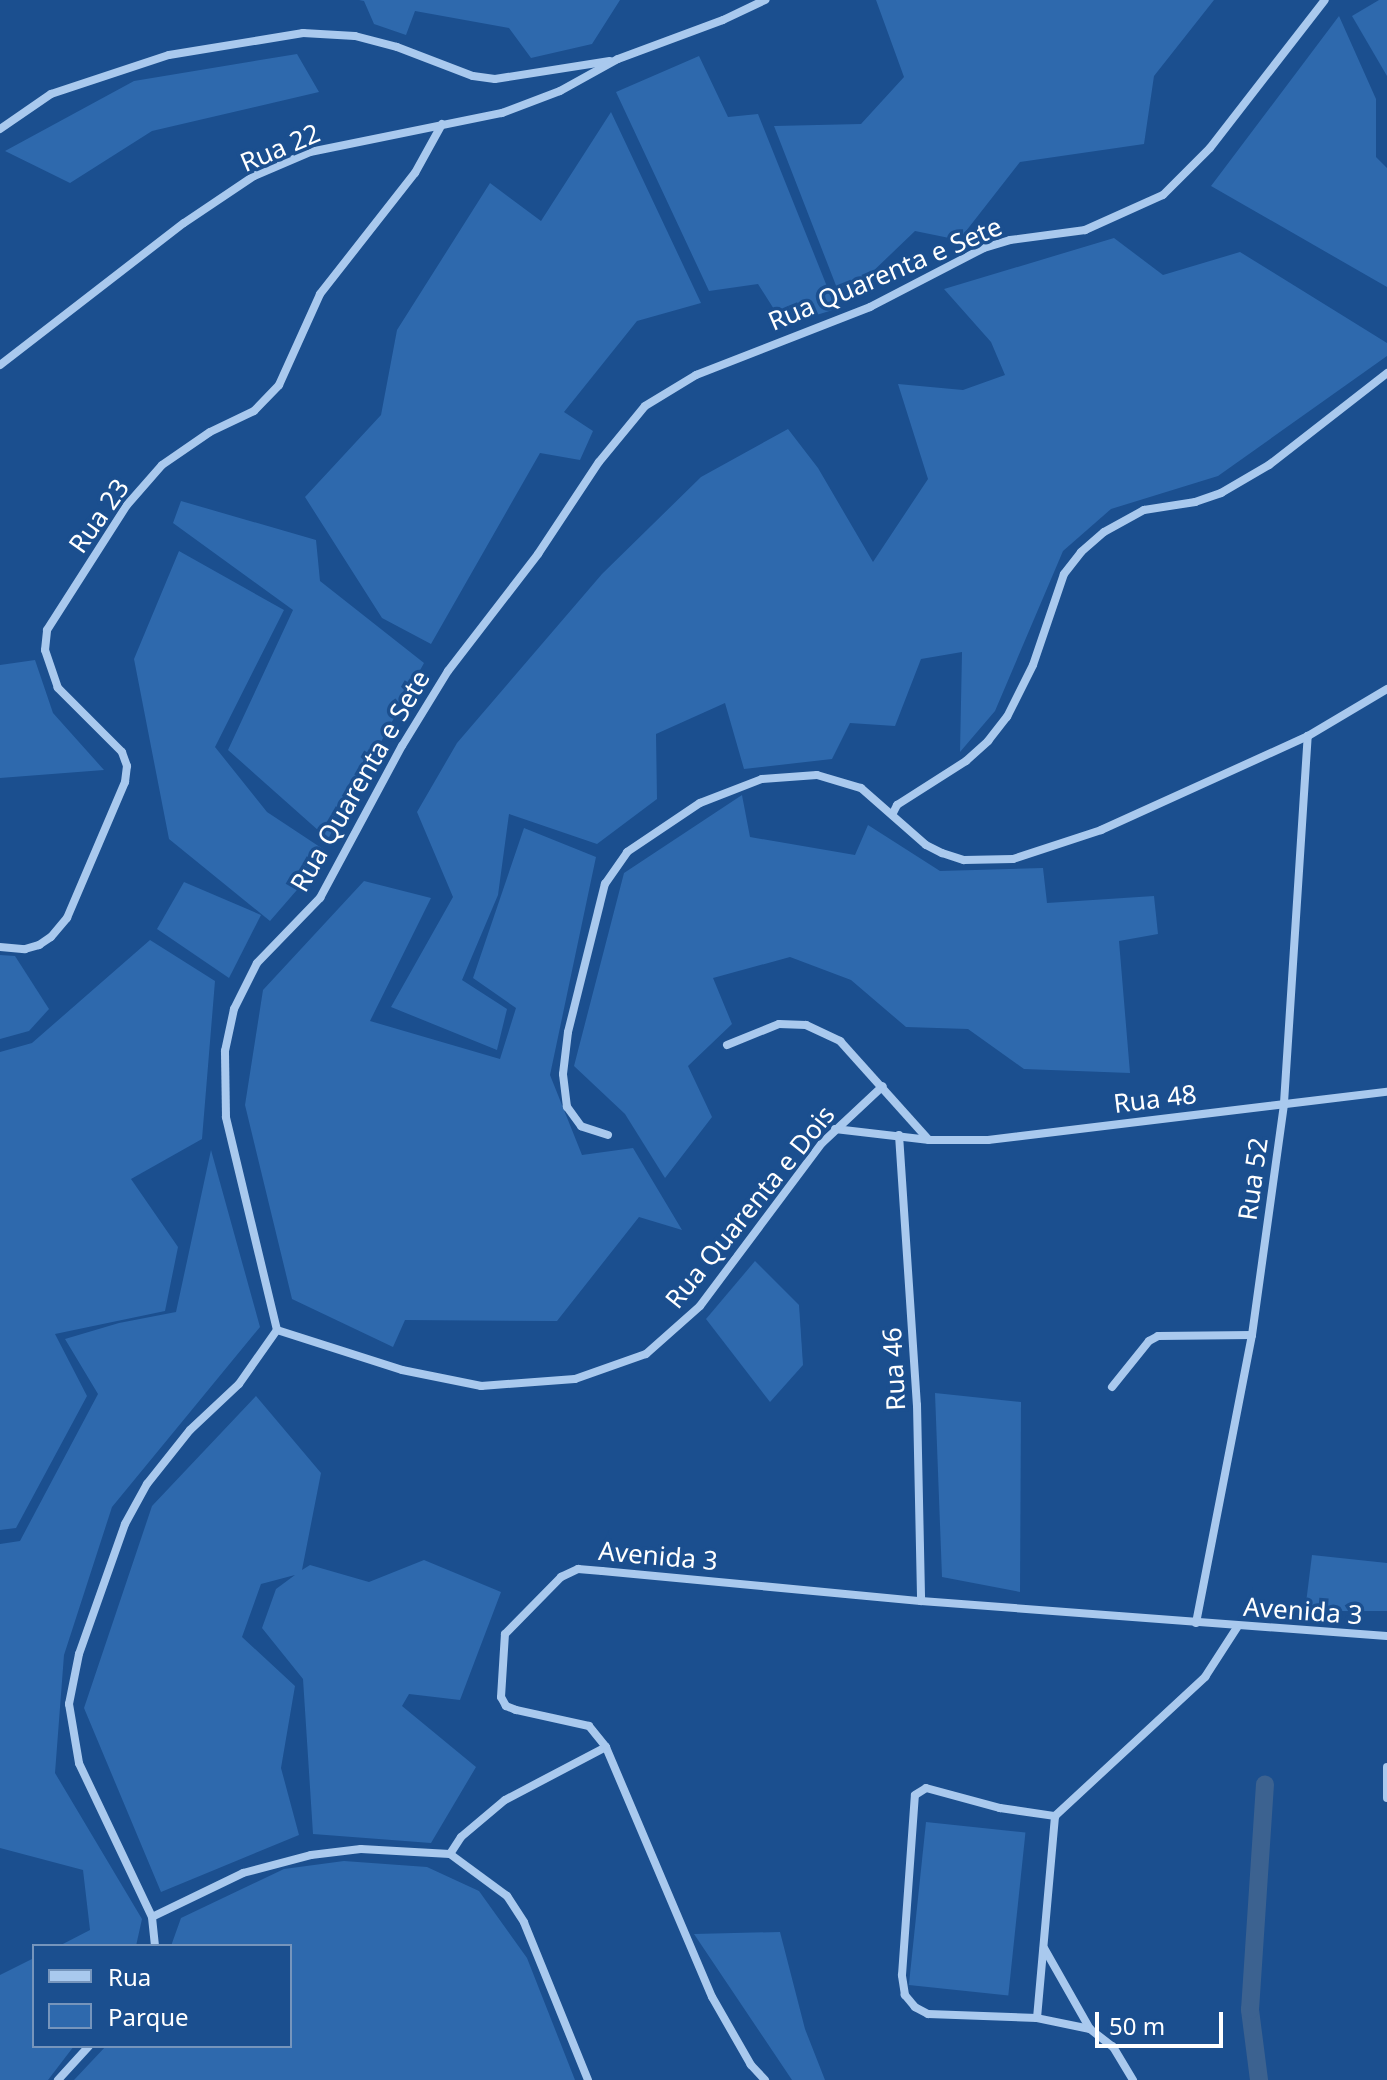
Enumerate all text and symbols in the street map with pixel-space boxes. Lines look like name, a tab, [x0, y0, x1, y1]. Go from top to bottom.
street label: Rua 22	[236, 117, 324, 179]
street label: Rua Quarenta e Sete	[764, 211, 1006, 337]
street label: Rua 23	[62, 473, 136, 559]
street label: Rua Quarenta e Sete	[284, 665, 436, 897]
street label: Rua 48	[1112, 1078, 1198, 1120]
street label: Rua Quarenta e Dois	[659, 1099, 841, 1315]
street label: Rua 52	[1232, 1136, 1274, 1222]
street label: Rua 46	[876, 1327, 912, 1411]
street label: Avenida 3	[597, 1535, 719, 1577]
street label: Avenida 3	[1242, 1591, 1364, 1631]
legend	[32, 1944, 292, 2048]
text: Rua	[108, 1960, 151, 1993]
scale bar	[1099, 1996, 1227, 2046]
text: Parque	[108, 2000, 189, 2033]
text: 50 m	[1109, 2009, 1165, 2042]

